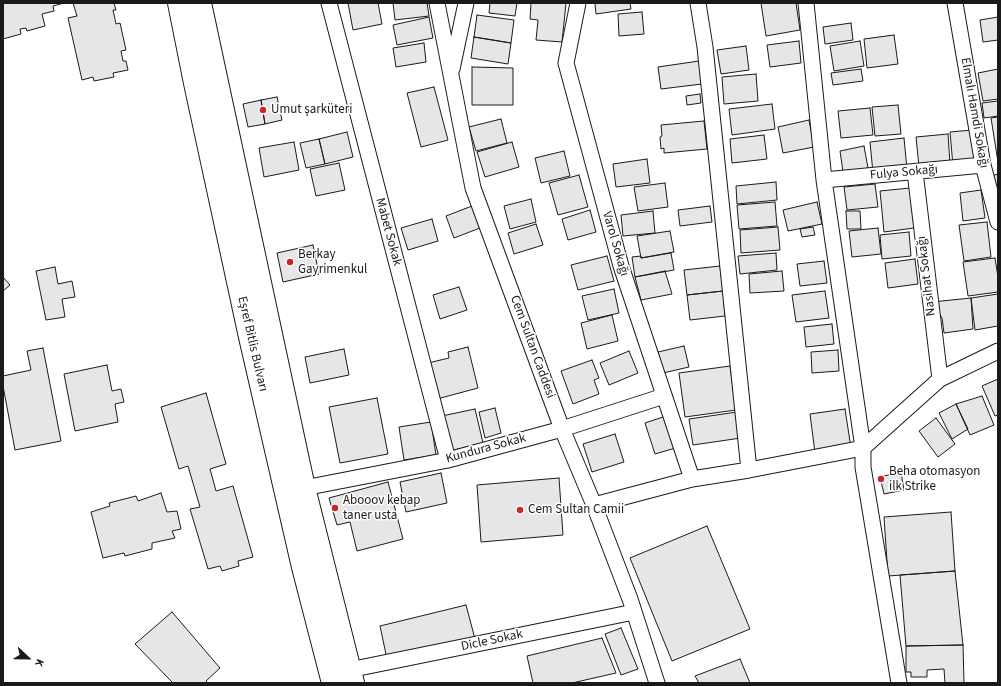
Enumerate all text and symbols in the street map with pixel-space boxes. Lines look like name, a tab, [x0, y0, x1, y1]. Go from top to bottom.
street label: Elmalı Hamdi Sokağı	[957, 56, 991, 170]
place label: Umut şarküteri	[271, 102, 352, 118]
marker: Umut şarküteri	[258, 105, 268, 115]
street label: Fulya Sokağı	[869, 162, 939, 184]
street label: Mabet Sokak	[371, 196, 405, 268]
street label: Varol Sokağı	[598, 210, 632, 278]
street label: Nasihat Sokağı	[914, 235, 940, 317]
place label: Berkay Gayrimenkul	[298, 247, 367, 278]
marker: Berkay Gayrimenkul	[285, 257, 295, 267]
street label: Cem Sultan Caddesi	[506, 293, 558, 401]
street label: Eşref Bitlis Bulvarı	[233, 295, 271, 393]
street label: Kundura Sokak	[444, 431, 528, 467]
place label: Beha otomasyon ilk Strike	[889, 464, 980, 495]
marker: Beha otomasyon ilk Strike	[876, 474, 886, 484]
place label: Abooov kebap taner usta	[343, 493, 420, 524]
place label: Cem Sultan Camii	[528, 502, 624, 518]
marker: Abooov kebap taner usta	[330, 503, 340, 513]
marker: Cem Sultan Camii	[515, 505, 525, 515]
street label: Dicle Sokak	[460, 627, 524, 655]
north arrow	[8, 638, 48, 678]
text: K	[31, 657, 48, 669]

